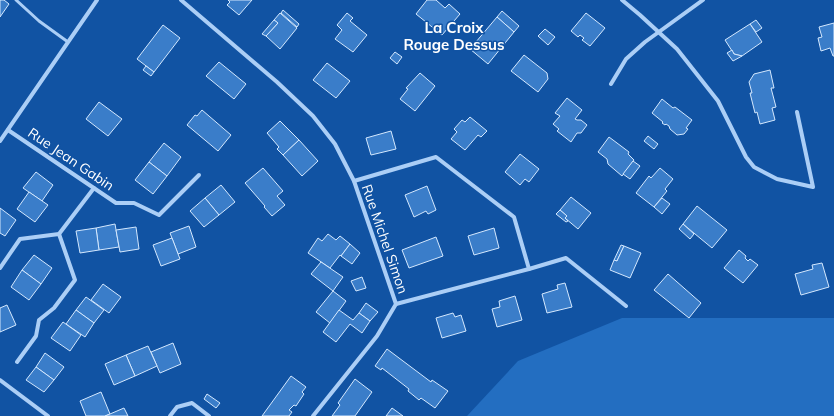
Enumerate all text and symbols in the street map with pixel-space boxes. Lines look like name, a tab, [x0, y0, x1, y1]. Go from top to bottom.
district label: La Croix Rouge Dessus	[404, 18, 504, 54]
street label: Rue Jean Gabin	[24, 124, 118, 194]
street label: Rue Michel Simon	[358, 182, 412, 296]

